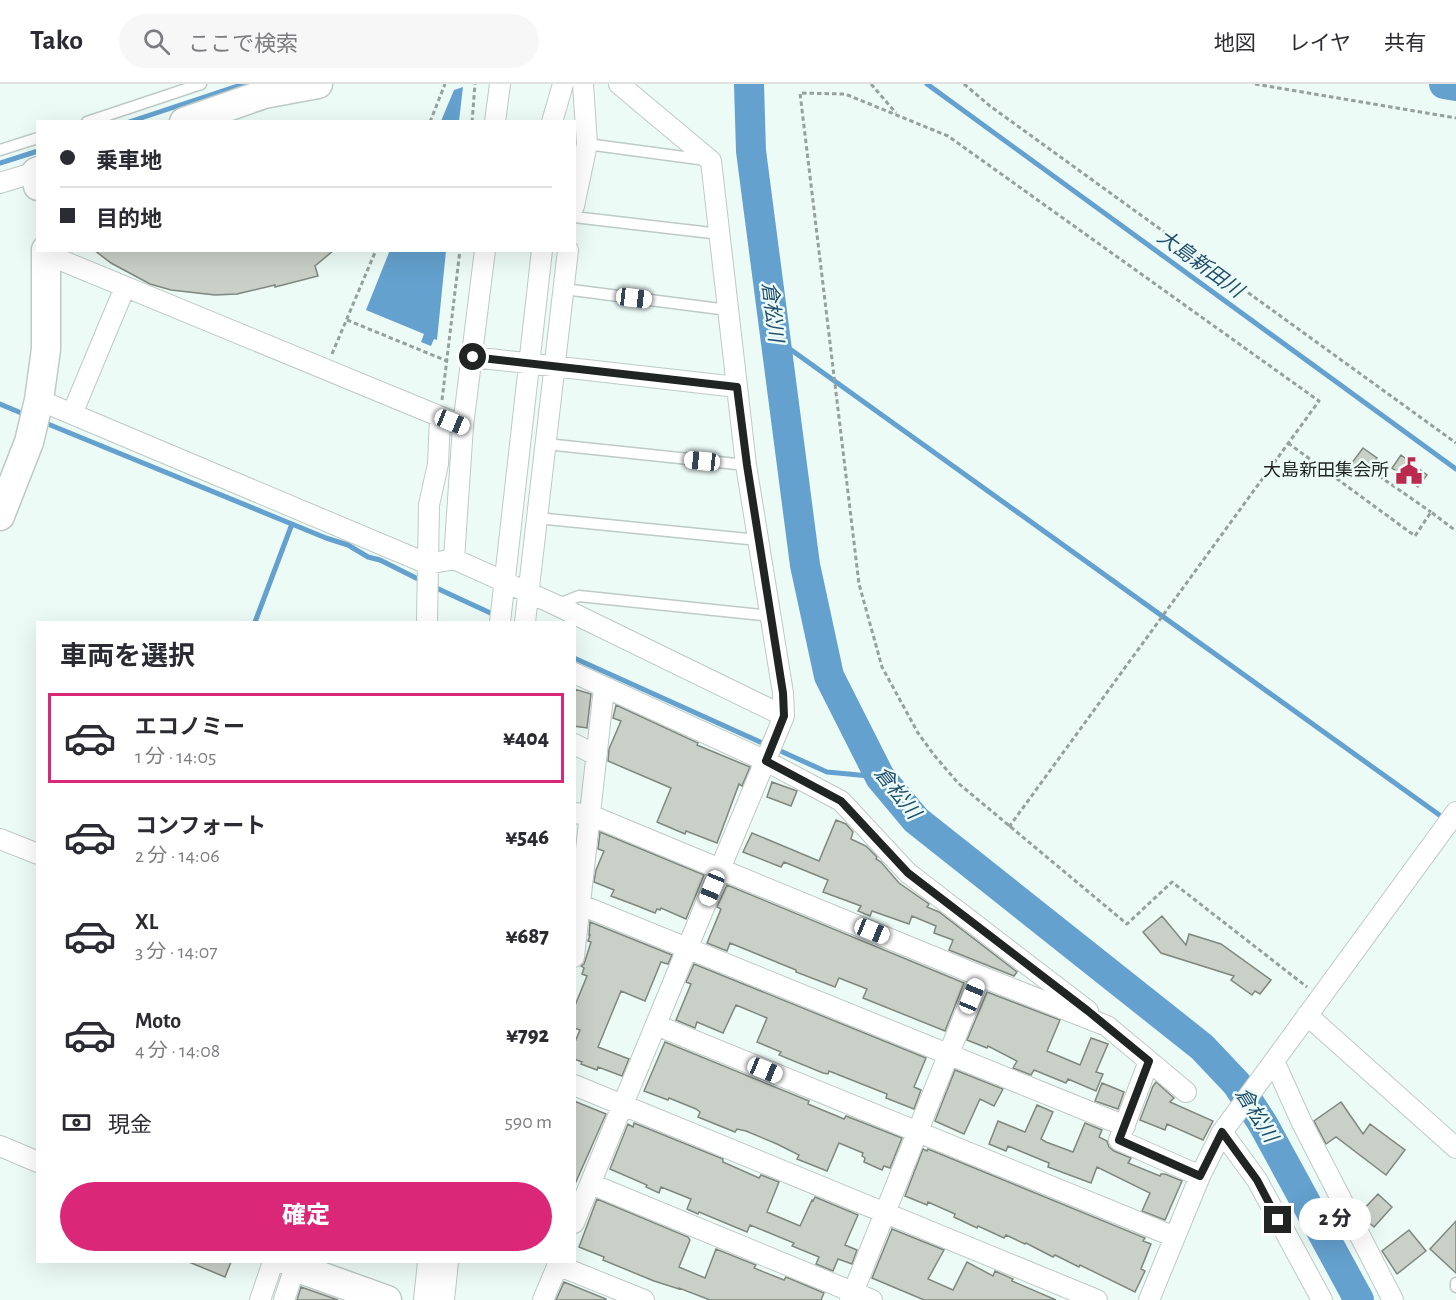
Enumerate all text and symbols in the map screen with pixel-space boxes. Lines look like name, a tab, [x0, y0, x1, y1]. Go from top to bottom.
search box	[119, 14, 539, 68]
icon: search	[140, 25, 173, 58]
text: Tako	[30, 27, 83, 55]
text: ここで検索	[188, 33, 298, 55]
text: 地図	[1214, 33, 1256, 54]
text: レイヤ	[1289, 33, 1351, 54]
text: 共有	[1384, 33, 1426, 54]
text: 乗車地	[96, 150, 162, 172]
text: 目的地	[96, 208, 162, 230]
water label: 大島新田川	[1154, 226, 1249, 303]
water label: 倉松川	[758, 281, 787, 345]
car	[615, 287, 653, 309]
route start	[459, 343, 486, 370]
car	[432, 407, 472, 437]
car	[683, 450, 721, 472]
public building icon: 大島新田集会所	[1394, 456, 1424, 486]
place label: 大島新田集会所	[1263, 460, 1389, 480]
text: 車両を選択	[60, 643, 195, 670]
icon: car	[63, 711, 117, 765]
text: エコノミー	[135, 716, 245, 738]
text: ¥404	[503, 727, 549, 749]
text: 1 分 · 14:05	[135, 747, 216, 767]
water label: 倉松川	[871, 763, 925, 824]
icon: car	[63, 810, 117, 864]
text: コンフォート	[135, 815, 266, 837]
text: ¥546	[505, 826, 549, 848]
text: 2 分 · 14:06	[135, 846, 220, 866]
car	[697, 868, 727, 908]
icon: car	[63, 909, 117, 963]
text: XL	[135, 911, 158, 933]
car	[852, 916, 892, 946]
text: ¥687	[505, 925, 549, 947]
text: 3 分 · 14:07	[135, 942, 218, 962]
car	[957, 976, 987, 1016]
icon: car	[63, 1008, 117, 1062]
text: Moto	[135, 1010, 181, 1032]
text: ¥792	[506, 1024, 549, 1046]
text: 4 分 · 14:08	[135, 1041, 220, 1061]
car	[745, 1055, 785, 1085]
water label: 倉松川	[1232, 1084, 1282, 1147]
icon: cash	[60, 1106, 93, 1139]
text: 590 m	[504, 1112, 552, 1132]
text: 現金	[108, 1114, 152, 1136]
button: 確定	[60, 1182, 552, 1251]
callout: 2 分	[1299, 1199, 1371, 1241]
route end	[1264, 1206, 1291, 1233]
text: 2 分	[1319, 1209, 1351, 1229]

